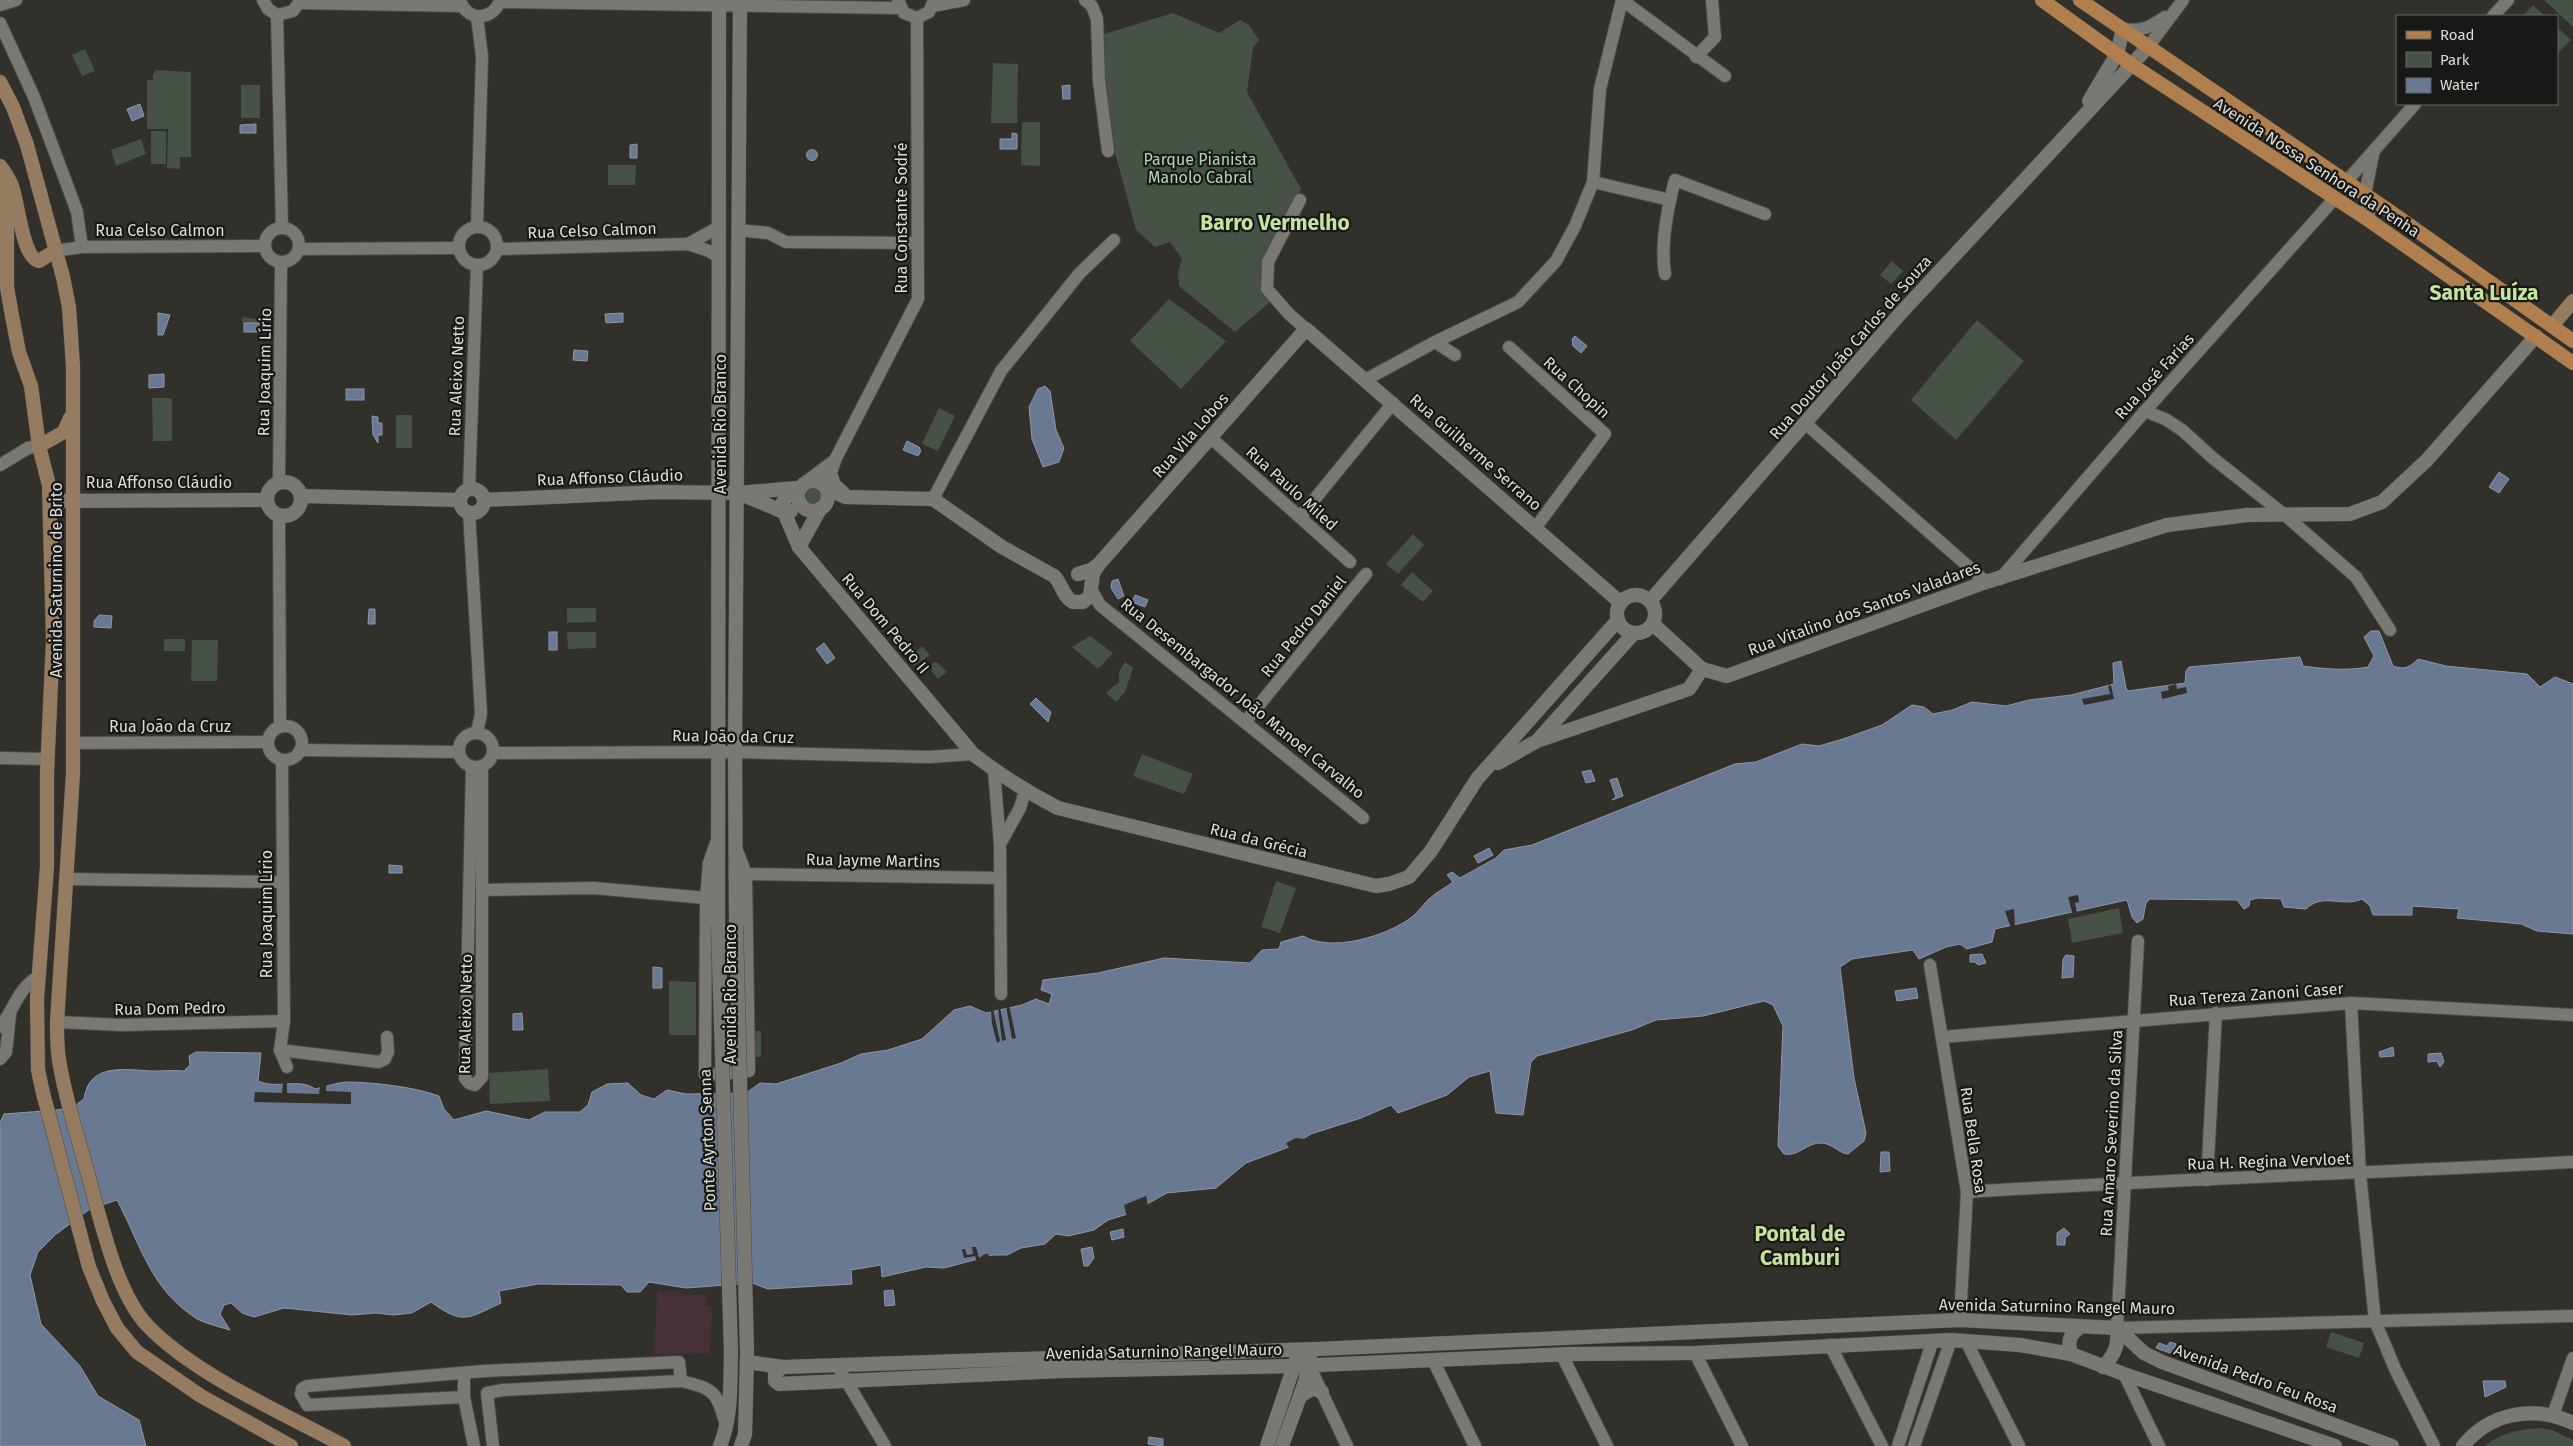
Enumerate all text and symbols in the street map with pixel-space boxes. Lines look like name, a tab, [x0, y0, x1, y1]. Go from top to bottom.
legend	[2396, 15, 2558, 105]
text: Road	[2440, 26, 2475, 44]
text: Park	[2440, 51, 2470, 69]
text: Water	[2440, 76, 2479, 94]
street label: Avenida Nossa Senhora da Penha	[2210, 94, 2423, 241]
street label: Rua Constante Sodré	[892, 142, 911, 294]
park label: Parque Pianista Manolo Cabral	[1144, 150, 1256, 187]
district label: Barro Vermelho	[1200, 210, 1350, 236]
street label: Rua Celso Calmon	[527, 219, 657, 242]
street label: Rua Celso Calmon	[95, 221, 225, 240]
street label: Rua Doutor João Carlos de Souza	[1765, 252, 1935, 443]
district label: Santa Luíza	[2429, 280, 2539, 306]
street label: Rua Joaquim Lírio	[254, 308, 275, 436]
street label: Rua Aleixo Netto	[445, 315, 468, 437]
street label: Rua José Farias	[2111, 330, 2198, 423]
street label: Rua Chopin	[1540, 353, 1614, 422]
street label: Avenida Rio Branco	[711, 354, 730, 494]
street label: Rua Vila Lobos	[1148, 389, 1232, 482]
street label: Rua Guilherme Serrano	[1406, 390, 1545, 515]
street label: Rua Paulo Miled	[1242, 442, 1341, 534]
street label: Rua Affonso Cláudio	[537, 465, 683, 490]
street label: Rua Affonso Cláudio	[86, 473, 232, 492]
street label: Avenida Saturnino de Brito	[47, 482, 66, 678]
street label: Rua Vitalino dos Santos Valadares	[1745, 557, 1983, 659]
street label: Rua Dom Pedro II	[838, 569, 933, 677]
street label: Rua Pedro Daniel	[1257, 572, 1350, 681]
street label: Rua Desembargador João Manoel Carvalho	[1117, 594, 1368, 803]
street label: Rua João da Cruz	[109, 717, 231, 736]
street label: Rua João da Cruz	[672, 726, 794, 747]
street label: Rua da Grécia	[1208, 819, 1310, 862]
street label: Rua Joaquim Lírio	[257, 850, 276, 978]
street label: Rua Jayme Martins	[806, 850, 940, 871]
street label: Avenida Rio Branco	[721, 924, 740, 1064]
street label: Rua Aleixo Netto	[455, 954, 476, 1074]
street label: Rua Tereza Zanoni Caser	[2168, 979, 2345, 1010]
street label: Rua Dom Pedro	[114, 998, 226, 1019]
street label: Rua Amaro Severino da Silva	[2097, 1029, 2126, 1237]
street label: Ponte Ayrton Senna	[696, 1068, 719, 1212]
street label: Rua Bella Rosa	[1957, 1086, 1990, 1195]
street label: Rua H. Regina Vervloet	[2187, 1149, 2351, 1174]
district label: Pontal de Camburi	[1755, 1221, 1846, 1271]
street label: Avenida Saturnino Rangel Mauro	[1939, 1295, 2175, 1318]
street label: Avenida Saturnino Rangel Mauro	[1046, 1340, 1282, 1363]
street label: Avenida Pedro Feu Rosa	[2171, 1340, 2340, 1417]

